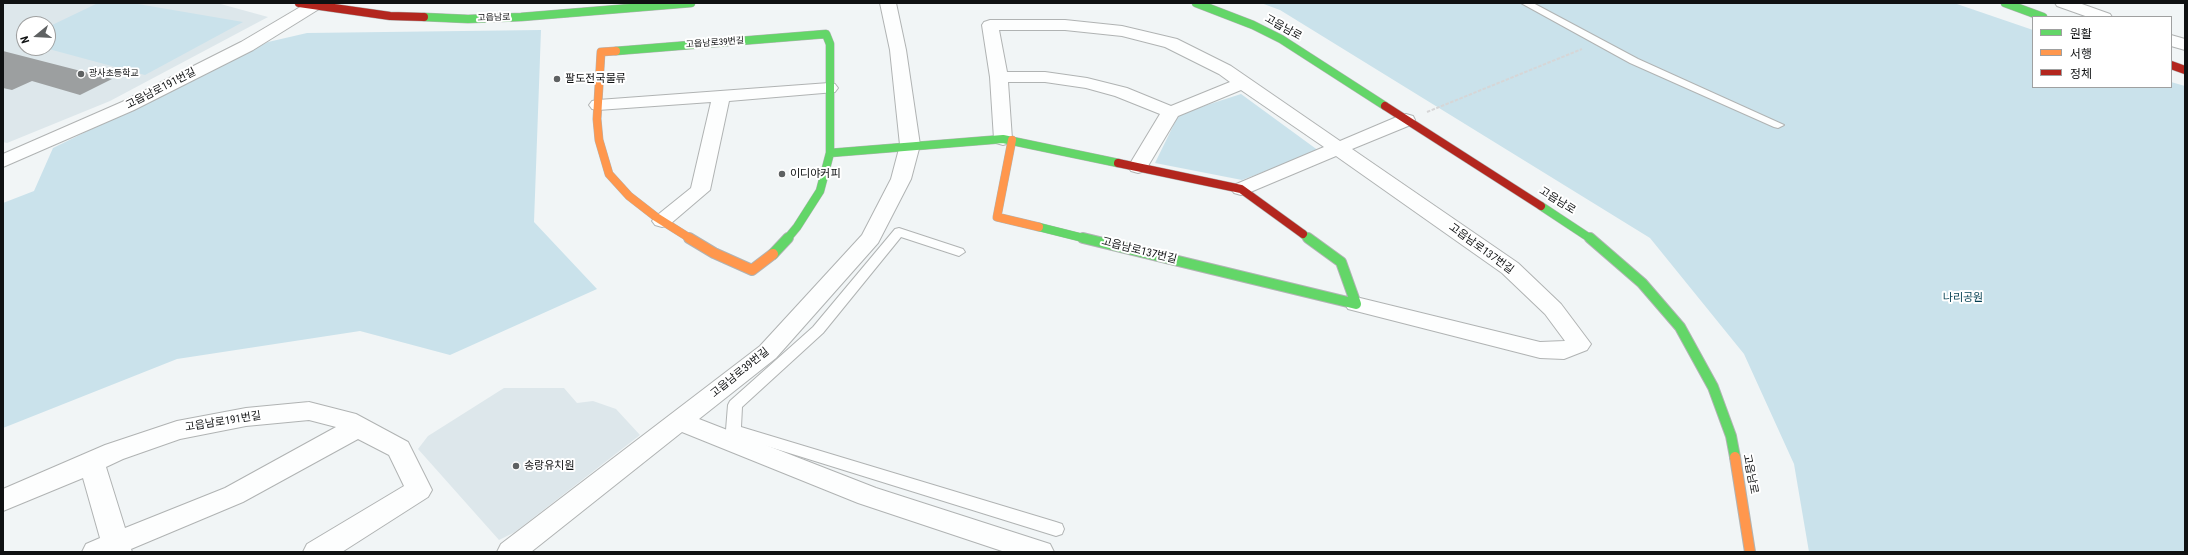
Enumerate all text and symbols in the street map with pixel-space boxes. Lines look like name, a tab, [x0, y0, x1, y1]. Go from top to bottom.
street label: 고읍남로	[477, 12, 511, 24]
street label: 고읍남로	[1262, 12, 1304, 44]
north arrow	[16, 16, 56, 56]
legend	[2032, 16, 2172, 88]
text: 원활	[2070, 27, 2092, 41]
text: N	[18, 34, 32, 45]
street label: 고읍남로39번길	[685, 36, 745, 50]
text: 서행	[2070, 47, 2092, 61]
street label: 고읍남로191번길	[124, 66, 198, 112]
text: 정체	[2070, 67, 2092, 81]
marker: 광사초등학교	[76, 69, 86, 79]
place label: 광사초등학교	[89, 69, 139, 79]
place label: 팔도전국물류	[565, 72, 626, 86]
marker: 팔도전국물류	[552, 74, 562, 84]
place label: 이디야커피	[790, 167, 841, 181]
marker: 이디야커피	[777, 169, 787, 179]
street label: 고읍남로	[1536, 185, 1578, 217]
street label: 고읍남로137번길	[1446, 221, 1516, 277]
street label: 고읍남로137번길	[1100, 235, 1178, 267]
park label: 나리공원	[1943, 291, 1983, 305]
street label: 고읍남로39번길	[708, 345, 772, 401]
street label: 고읍남로191번길	[184, 409, 262, 435]
street label: 고읍남로	[1740, 453, 1760, 495]
place label: 송랑유치원	[524, 459, 575, 473]
marker: 송랑유치원	[511, 461, 521, 471]

